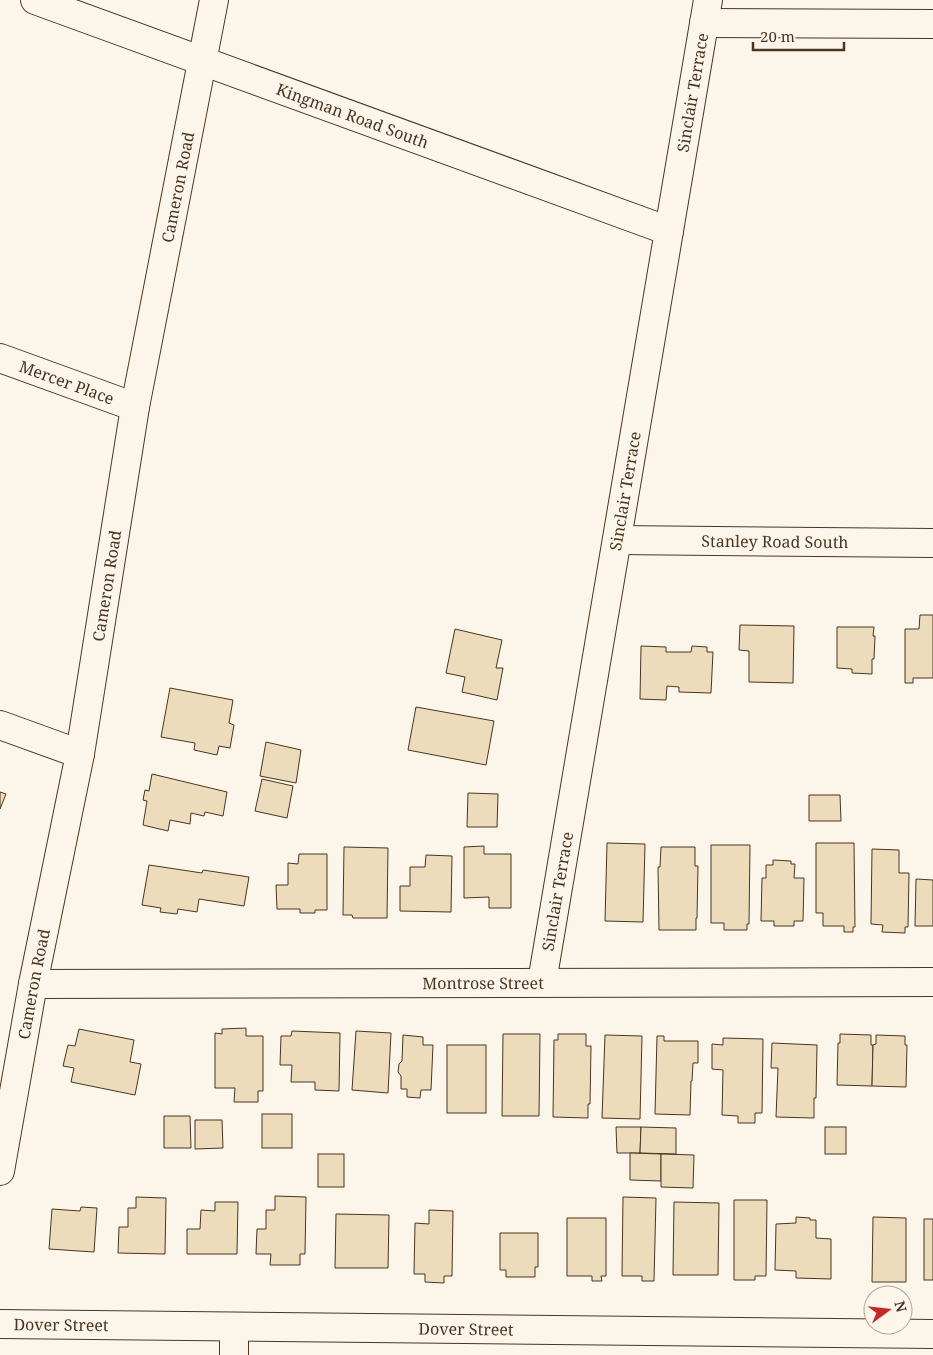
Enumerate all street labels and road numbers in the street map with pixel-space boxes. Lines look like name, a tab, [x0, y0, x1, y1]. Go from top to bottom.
street label: Sinclair Terrace	[671, 31, 713, 154]
street label: Kingman Road South	[273, 78, 432, 154]
street label: Cameron Road	[156, 130, 199, 244]
street label: Mercer Place	[16, 355, 117, 410]
street label: Sinclair Terrace	[604, 430, 646, 552]
street label: Cameron Road	[87, 528, 126, 643]
street label: Stanley Road South	[701, 530, 849, 553]
street label: Sinclair Terrace	[536, 830, 578, 953]
street label: Cameron Road	[12, 926, 55, 1041]
street label: Montrose Street	[422, 972, 544, 994]
street label: Dover Street	[13, 1313, 109, 1336]
street label: Dover Street	[418, 1317, 514, 1341]

